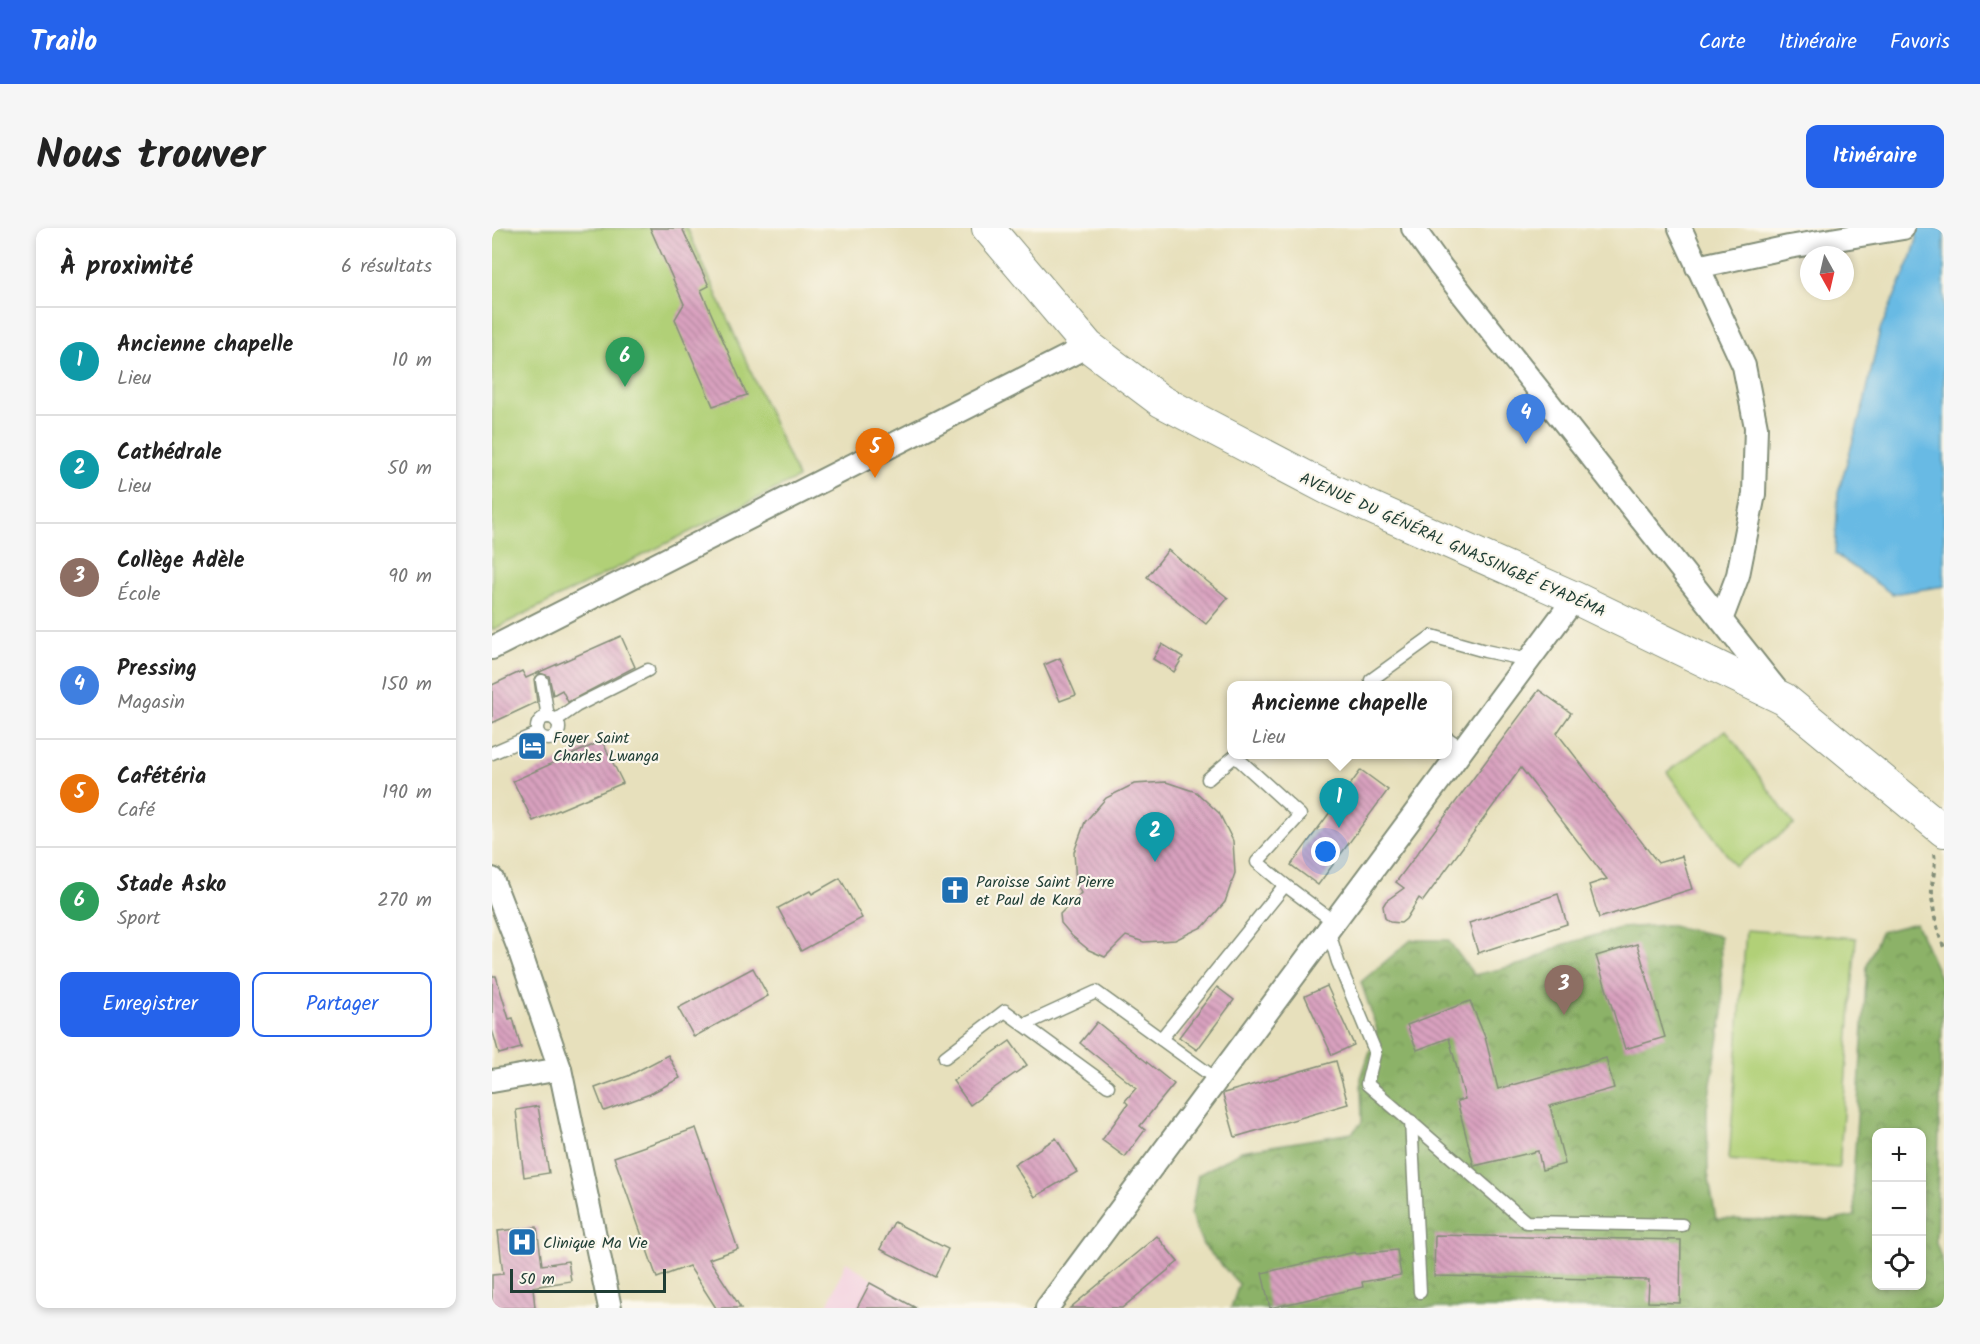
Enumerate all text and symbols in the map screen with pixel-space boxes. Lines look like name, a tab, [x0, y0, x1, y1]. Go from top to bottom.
text: Trailo	[30, 20, 97, 65]
text: Carte	[1699, 26, 1746, 59]
text: Itinéraire	[1779, 26, 1857, 59]
text: Favoris	[1890, 26, 1950, 59]
text: Nous trouver	[36, 123, 265, 190]
button: Itinéraire	[1806, 125, 1944, 188]
text: À proximité	[60, 246, 192, 288]
north arrow	[1800, 246, 1854, 300]
text: 6 résultats	[341, 251, 432, 283]
text: Ancienne chapelle	[117, 328, 293, 363]
pin: 6	[606, 338, 644, 387]
text: 1	[76, 345, 83, 377]
text: 10 m	[392, 345, 432, 377]
text: Lieu	[117, 363, 151, 395]
pin: 4	[1506, 394, 1546, 444]
pin: 5	[856, 428, 895, 478]
text: Cathédrale	[117, 436, 222, 471]
text: 2	[74, 453, 85, 485]
text: 50 m	[387, 453, 432, 485]
street label: AVENUE DU GÉNÉRAL GNASSINGBÉ EYADÉMA	[1295, 466, 1610, 625]
text: Lieu	[117, 471, 151, 503]
text: Collège Adèle	[117, 544, 244, 579]
text: 3	[74, 561, 85, 593]
text: 90 m	[388, 561, 432, 593]
text: École	[117, 579, 161, 611]
text: Pressing	[117, 652, 197, 687]
text: 4	[74, 669, 85, 701]
text: 150 m	[381, 669, 432, 701]
popup	[1227, 681, 1452, 759]
text: Magasin	[117, 687, 185, 719]
text: Ancienne chapelle	[1251, 687, 1428, 722]
text: Lieu	[1251, 722, 1286, 754]
place label: Foyer Saint Charles Lwanga	[553, 726, 659, 769]
hotel icon: Foyer Saint Charles Lwanga	[516, 730, 548, 762]
text: Cafétéria	[117, 760, 206, 795]
text: 5	[74, 777, 85, 809]
text: 190 m	[382, 777, 432, 809]
pin: 1	[1320, 778, 1358, 828]
text: Café	[117, 795, 155, 827]
pin: 2	[1136, 812, 1174, 862]
your location	[1311, 837, 1340, 866]
text: Stade Asko	[117, 868, 226, 903]
place label: Paroisse Saint Pierre et Paul de Kara	[976, 870, 1114, 913]
church icon: Paroisse Saint Pierre et Paul de Kara	[939, 874, 971, 906]
text: 6	[74, 885, 85, 917]
text: 270 m	[377, 885, 432, 917]
text: Sport	[117, 903, 161, 935]
pin: 3	[1544, 966, 1584, 1015]
button: Enregistrer	[60, 972, 240, 1037]
button: Partager	[252, 972, 432, 1037]
map controls	[1872, 1128, 1926, 1290]
button: +	[1872, 1128, 1926, 1182]
button: −	[1872, 1182, 1926, 1236]
hospital icon: Clinique Ma Vie	[506, 1226, 538, 1258]
place label: Clinique Ma Vie	[543, 1231, 648, 1256]
button: locate	[1872, 1236, 1926, 1290]
scale bar	[510, 1266, 666, 1294]
text: 50 m	[519, 1267, 555, 1292]

